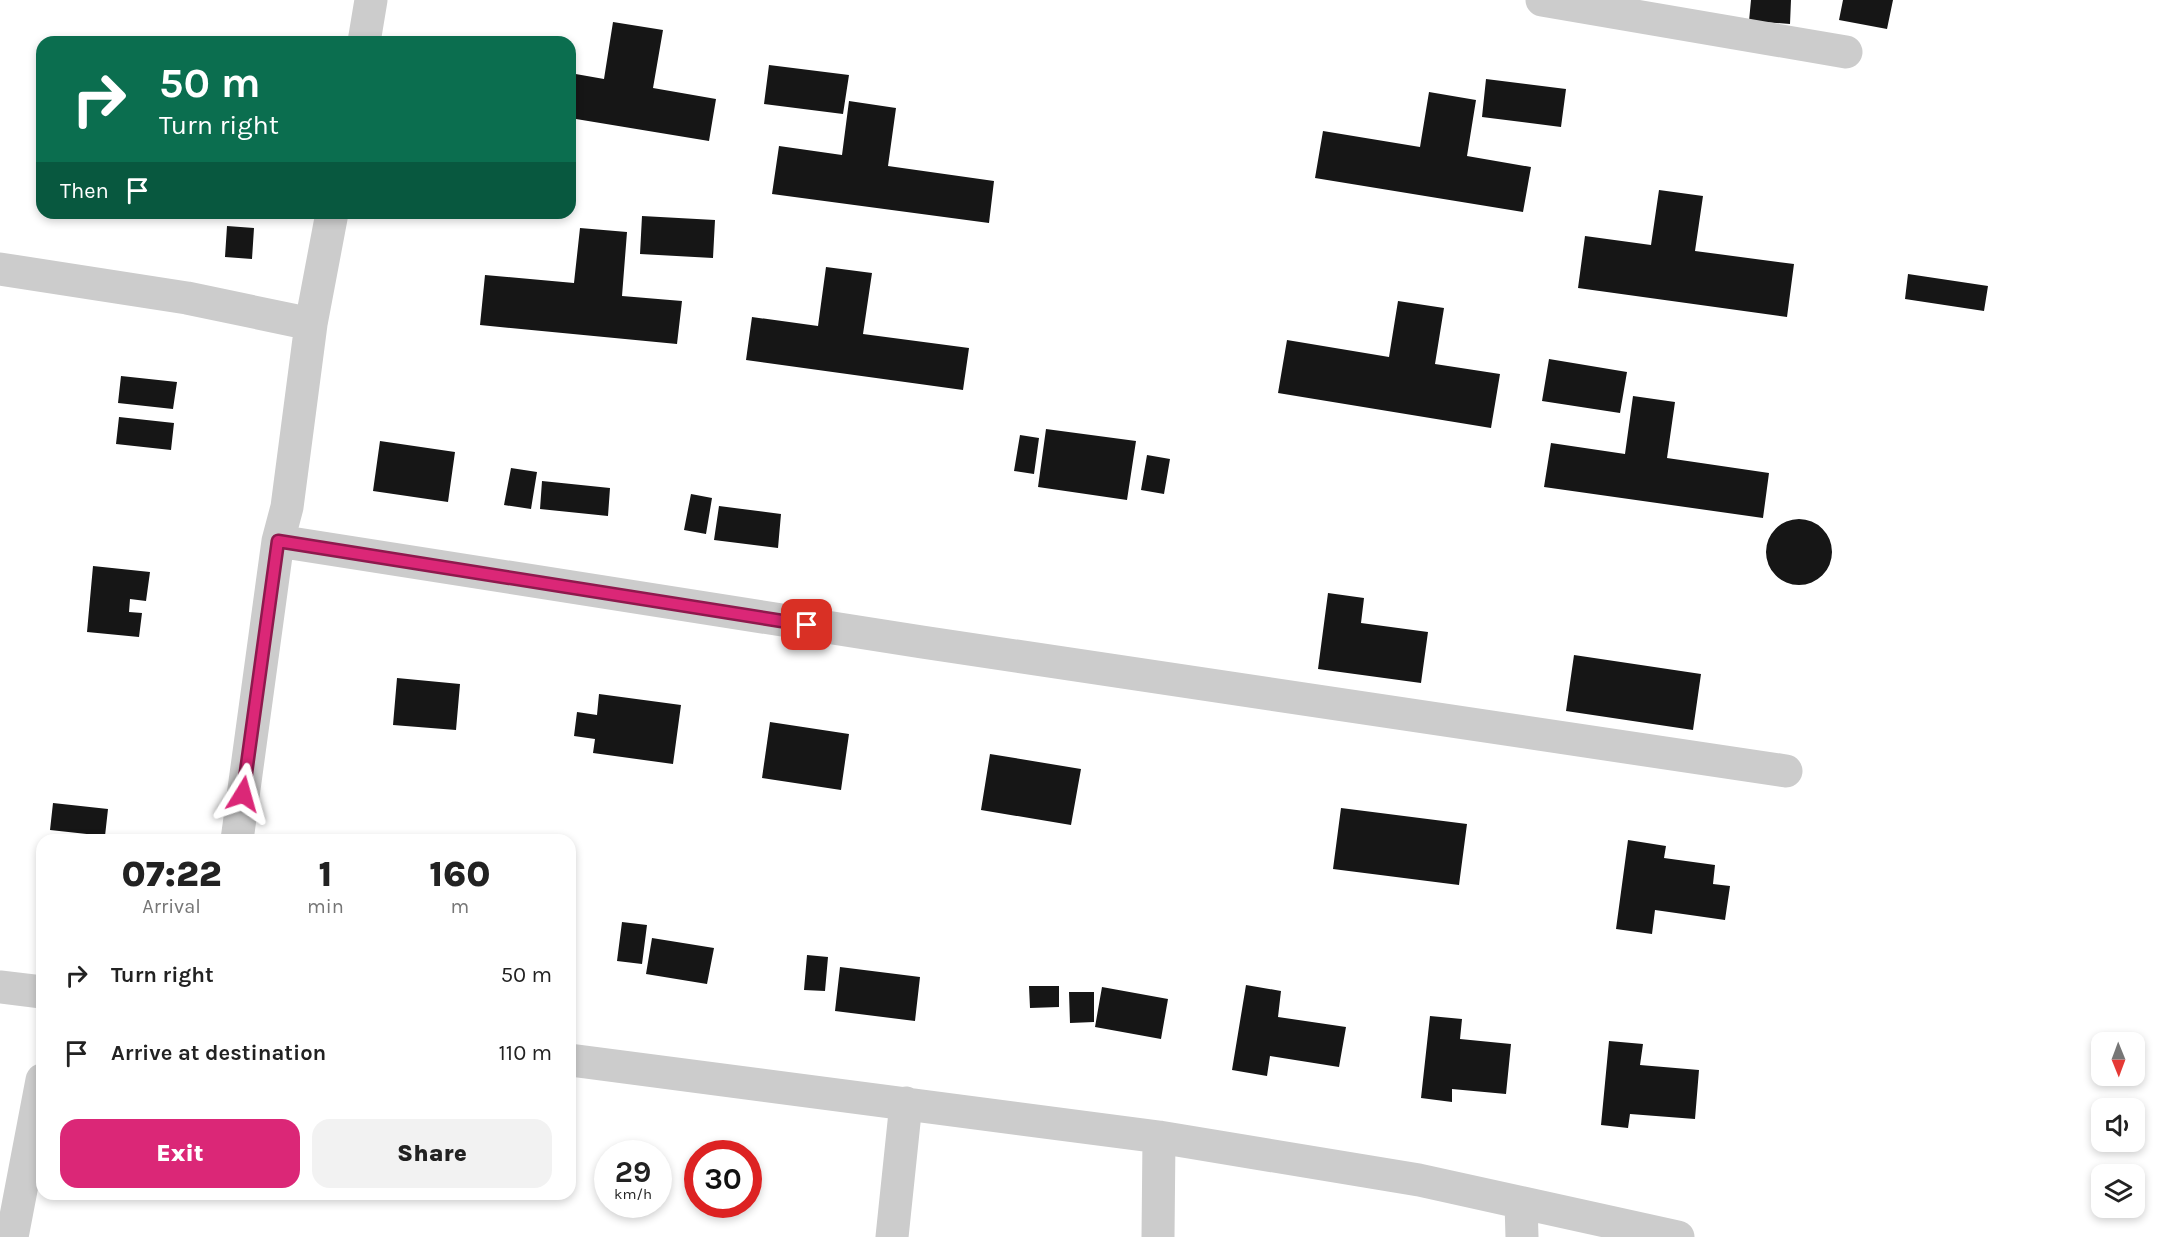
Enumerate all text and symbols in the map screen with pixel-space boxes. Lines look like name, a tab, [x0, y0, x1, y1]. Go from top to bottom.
text: 50 m	[159, 58, 261, 108]
icon: right	[60, 60, 138, 138]
text: Turn right	[159, 109, 279, 141]
icon: arrive	[121, 174, 154, 207]
text: Then	[60, 178, 109, 204]
pin	[781, 599, 832, 650]
icon: arrive	[790, 608, 823, 641]
position arrow	[211, 762, 275, 826]
text: 07:22	[122, 853, 221, 895]
text: 1	[318, 853, 332, 895]
text: 160	[429, 853, 490, 895]
text: Arrival	[142, 895, 201, 918]
text: min	[307, 895, 344, 918]
text: m	[451, 895, 469, 918]
icon: right	[60, 959, 93, 992]
text: Turn right	[111, 962, 214, 988]
text: 50 m	[501, 962, 552, 988]
north arrow	[2091, 1032, 2145, 1086]
map controls	[2091, 1032, 2145, 1218]
icon: arrive	[60, 1037, 93, 1070]
text: Arrive at destination	[111, 1040, 326, 1066]
text: 110 m	[499, 1040, 552, 1066]
button: sound	[2091, 1098, 2145, 1152]
button: Exit	[60, 1119, 300, 1188]
button: Share	[312, 1119, 552, 1188]
speed limit sign: 30	[684, 1140, 762, 1218]
text: 29	[615, 1154, 651, 1190]
button: layers	[2091, 1164, 2145, 1218]
text: km/h	[614, 1185, 652, 1203]

